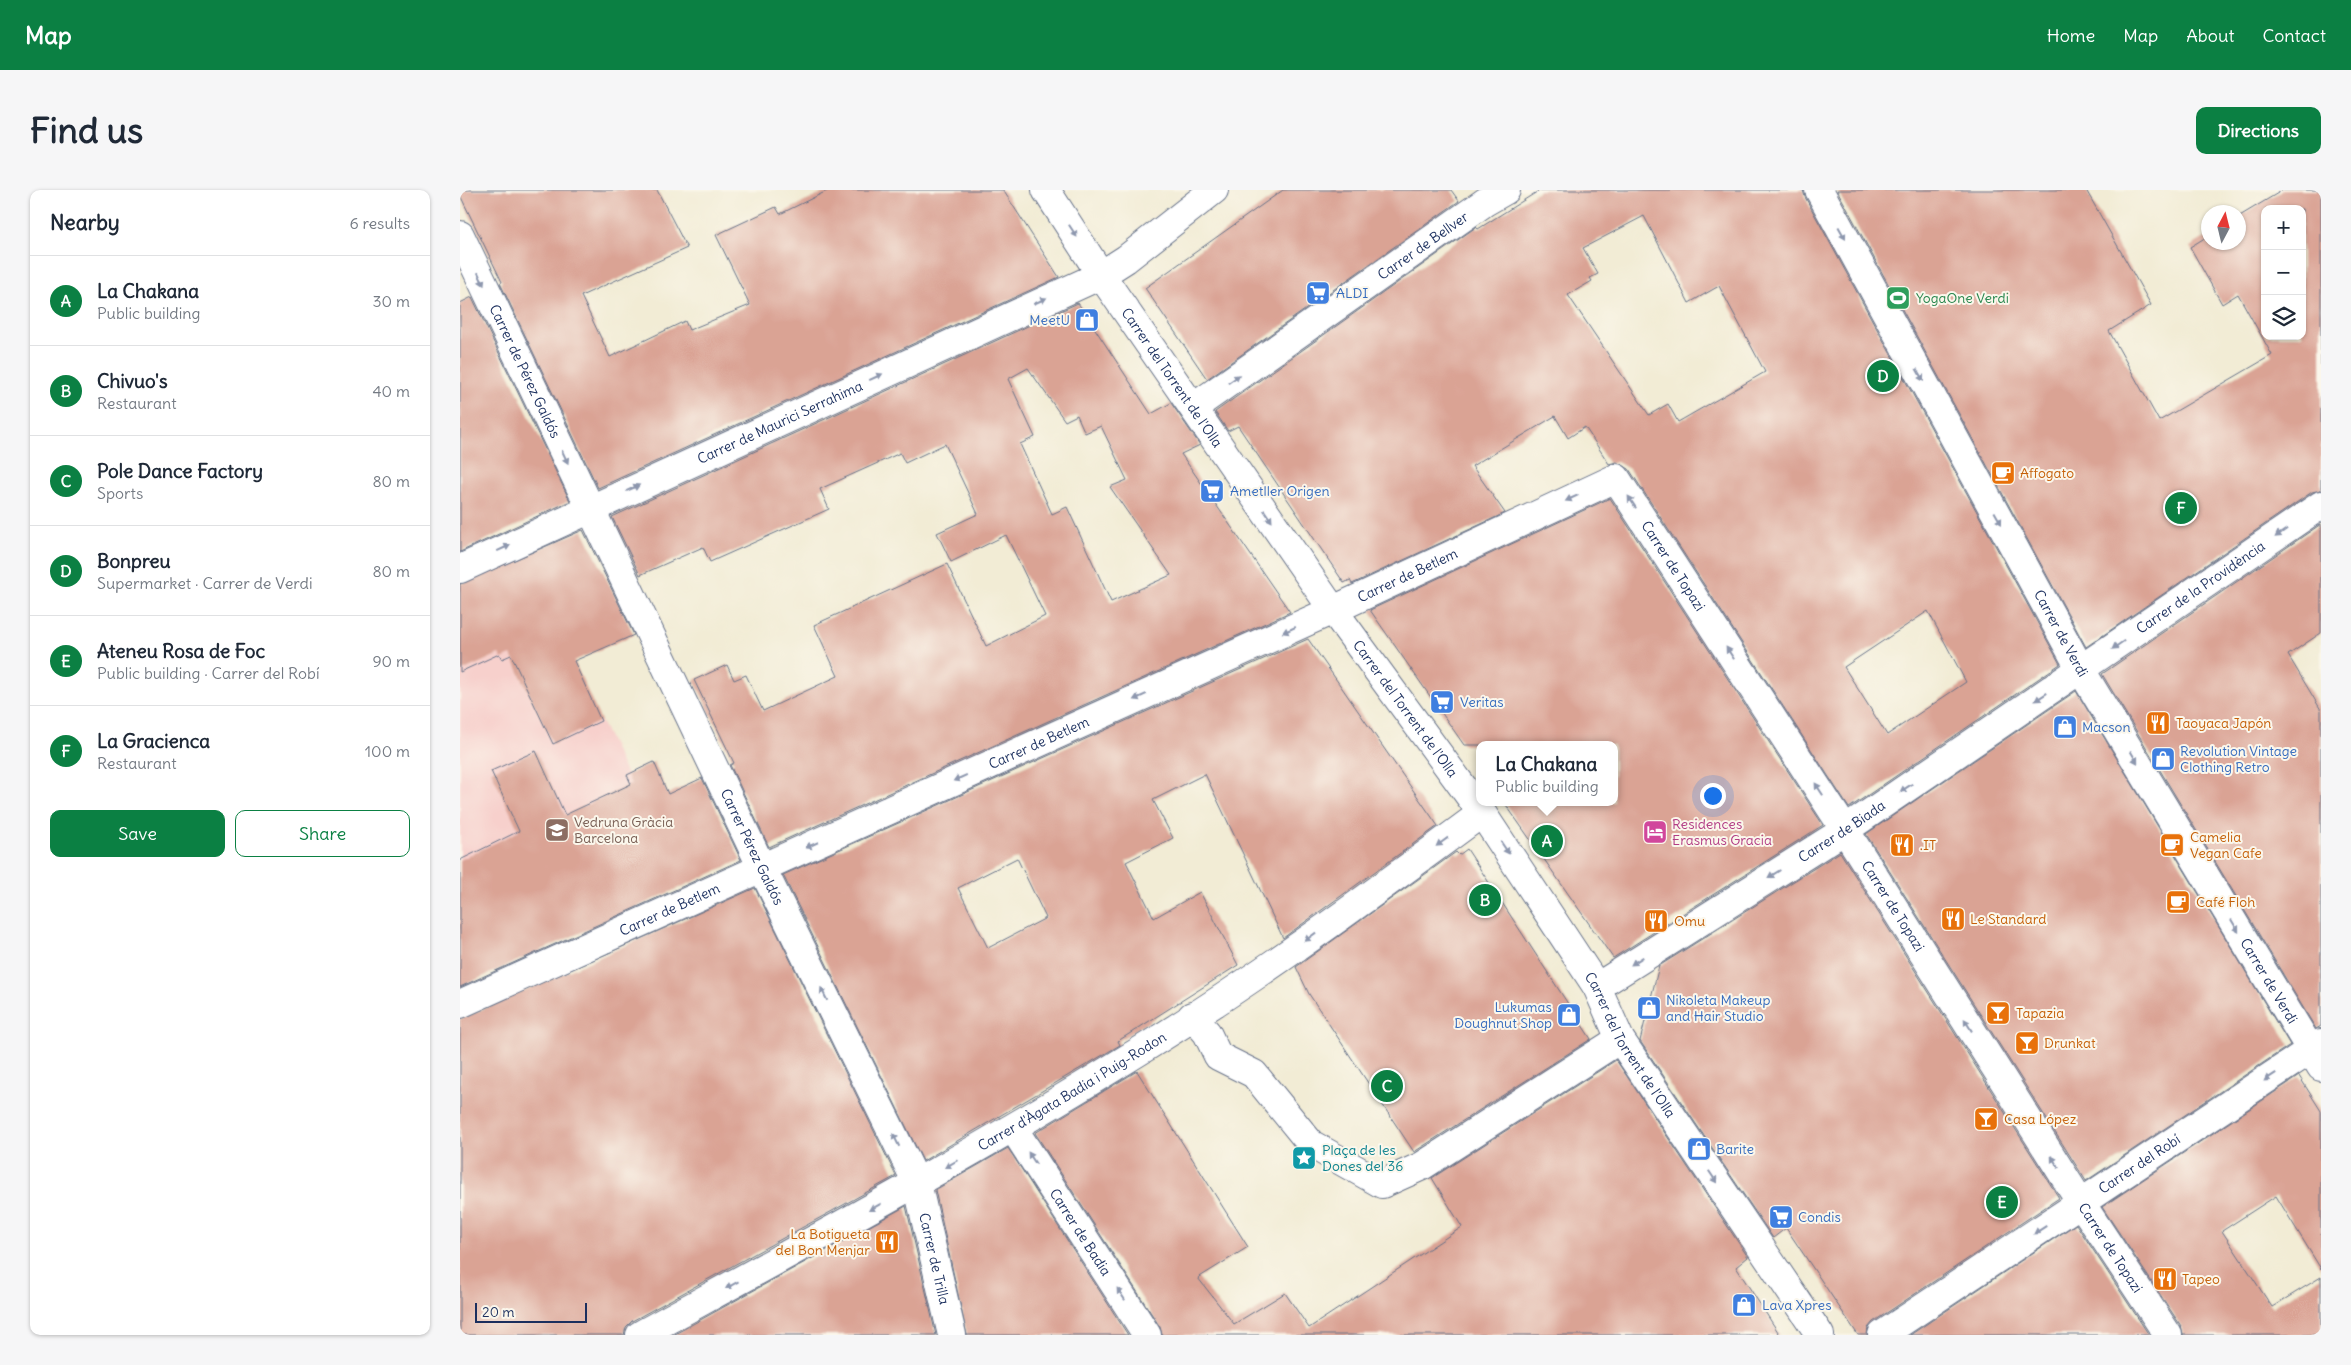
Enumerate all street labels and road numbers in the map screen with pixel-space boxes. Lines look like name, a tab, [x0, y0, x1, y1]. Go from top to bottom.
street label: Carrer de Bellver	[1374, 207, 1472, 284]
street label: Carrer de Pérez Galdós	[485, 302, 565, 441]
street label: Carrer del Torrent de l'Olla	[1117, 304, 1227, 451]
street label: Carrer de Maurici Serrahima	[694, 377, 865, 468]
street label: Carrer de Topazi	[1637, 517, 1709, 614]
street label: Carrer de la Providència	[2133, 537, 2268, 638]
street label: Carrer de Betlem	[1355, 544, 1460, 606]
street label: Carrer de Verdi	[2030, 587, 2092, 680]
street label: Carrer del Torrent de l'Olla	[1349, 636, 1462, 781]
street label: Carrer de Betlem	[986, 712, 1092, 773]
street label: Carrer Pérez Galdós	[717, 786, 788, 908]
street label: Carrer de Biada	[1795, 796, 1889, 866]
street label: Carrer de Topazi	[1858, 857, 1929, 955]
street label: Carrer de Betlem	[617, 879, 723, 940]
street label: Carrer de Verdi	[2236, 935, 2302, 1027]
street label: Carrer del Torrent de l'Olla	[1581, 969, 1679, 1121]
street label: Carrer d'Àgata Badia i Puig-Rodon	[975, 1028, 1170, 1155]
street label: Carrer del Robí	[2095, 1130, 2184, 1198]
street label: Carrer de Badia	[1046, 1185, 1115, 1279]
street label: Carrer de Topazi	[2074, 1199, 2147, 1296]
street label: Carrer de Trilla	[915, 1211, 954, 1306]

